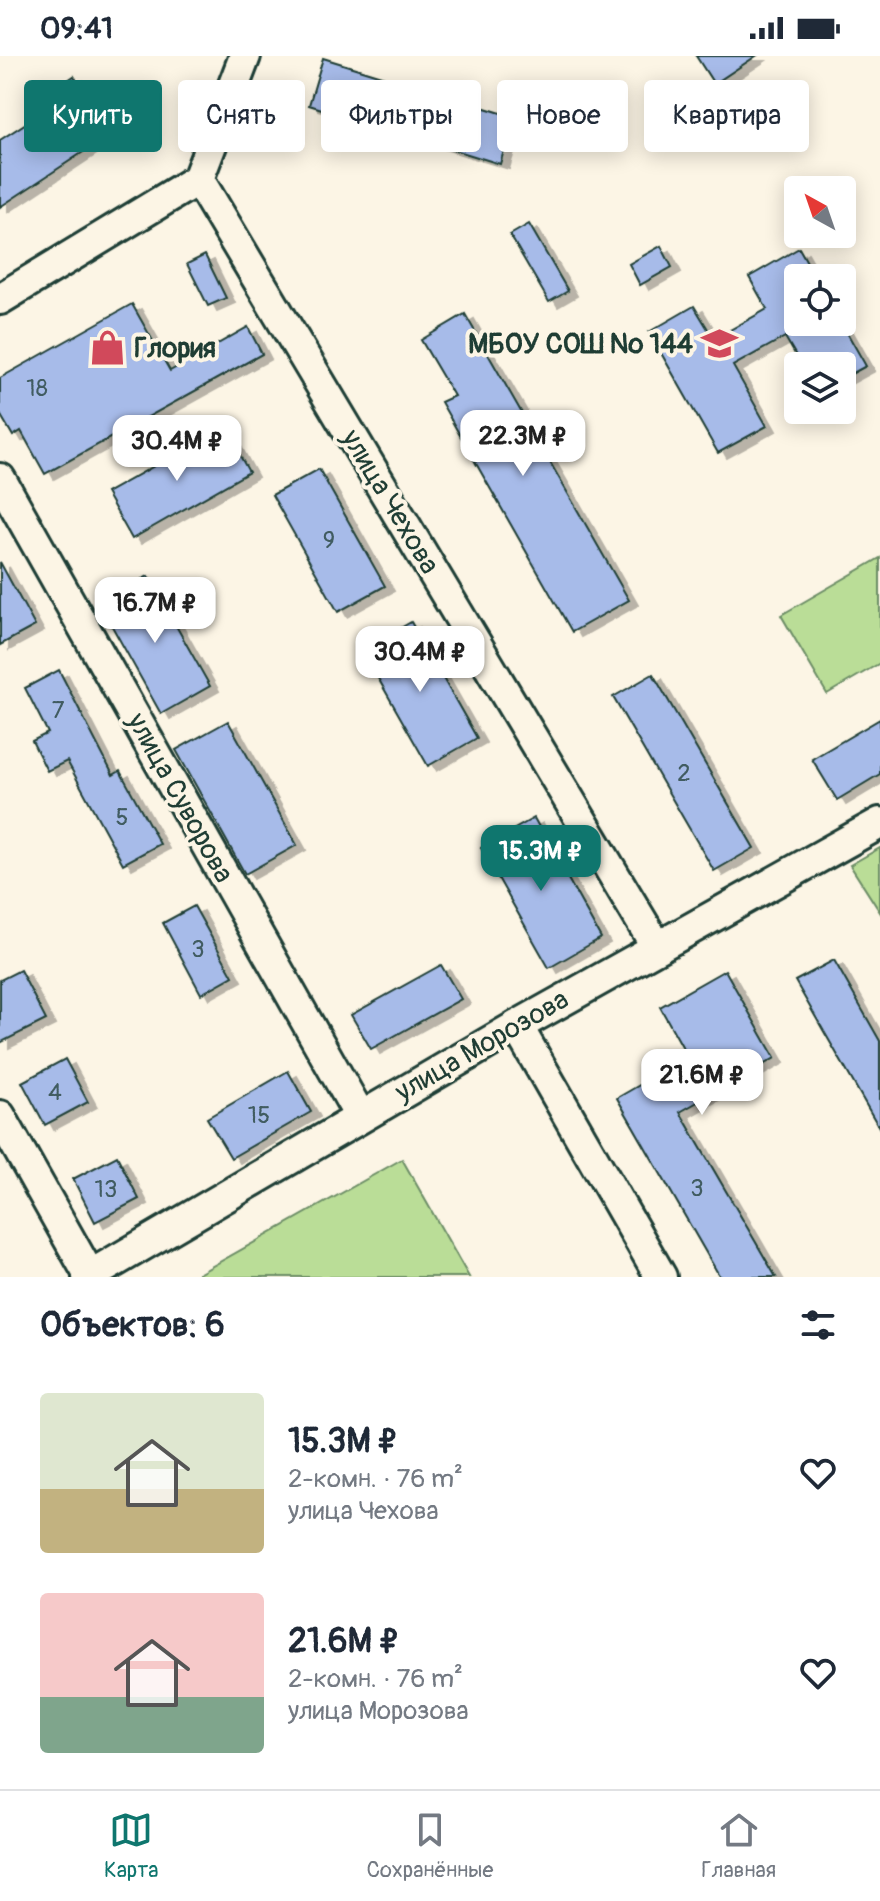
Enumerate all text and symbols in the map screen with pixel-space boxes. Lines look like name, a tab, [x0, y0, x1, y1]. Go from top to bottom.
text: 09:41	[40, 10, 113, 47]
chip: Купить	[24, 80, 162, 152]
chip: Снять	[178, 80, 305, 152]
chip: Фильтры	[321, 80, 481, 152]
chip: Новое	[497, 80, 628, 152]
chip: Квартира	[644, 80, 809, 152]
north arrow	[784, 176, 856, 248]
map controls	[784, 176, 856, 424]
button: locate	[784, 264, 856, 336]
school or university icon: МБОУ СОШ № 144	[700, 325, 738, 363]
place label: МБОУ СОШ № 144	[468, 327, 694, 362]
shop icon: Глория	[89, 329, 127, 367]
place label: Глория	[134, 331, 216, 366]
button: layers	[784, 352, 856, 424]
house number: 18	[26, 374, 48, 403]
pin: 22.3M ₽	[449, 410, 597, 478]
pin: 30.4M ₽	[103, 415, 251, 483]
text: 22.3M ₽	[478, 420, 568, 452]
street label: улица Чехова	[333, 423, 447, 581]
text: 30.4M ₽	[130, 425, 224, 457]
house number: 9	[323, 526, 335, 555]
pin: 16.7M ₽	[81, 577, 229, 645]
text: 16.7M ₽	[113, 587, 197, 619]
pin: 30.4M ₽	[346, 626, 494, 694]
text: 30.4M ₽	[373, 636, 467, 668]
house number: 7	[52, 696, 65, 725]
street label: улица Суворова	[118, 706, 241, 889]
house number: 2	[677, 759, 691, 788]
house number: 5	[115, 803, 129, 832]
pin: 15.3M ₽	[467, 825, 615, 893]
text: 15.3M ₽	[499, 835, 583, 867]
house number: 3	[191, 935, 205, 964]
street label: улица Морозова	[388, 982, 575, 1110]
pin: 21.6M ₽	[628, 1049, 776, 1117]
text: 21.6M ₽	[659, 1059, 745, 1091]
house number: 4	[48, 1078, 62, 1107]
house number: 15	[248, 1101, 270, 1130]
house number: 3	[690, 1174, 704, 1203]
house number: 13	[95, 1175, 117, 1204]
icon: filters	[796, 1303, 840, 1347]
text: Объектов: 6	[40, 1304, 225, 1347]
text: 15.3M ₽	[288, 1420, 398, 1463]
icon: home	[104, 1425, 200, 1521]
icon: heart	[796, 1451, 840, 1495]
text: 2-комн. · 76 m²	[288, 1463, 463, 1495]
text: улица Чехова	[288, 1495, 439, 1527]
text: 21.6M ₽	[288, 1620, 400, 1663]
icon: home	[104, 1625, 200, 1721]
icon: heart	[796, 1651, 840, 1695]
text: 2-комн. · 76 m²	[288, 1663, 463, 1695]
text: улица Морозова	[288, 1695, 469, 1727]
tab: Карта	[104, 1808, 159, 1884]
tab: Сохранённые	[366, 1808, 493, 1884]
tab: Главная	[701, 1808, 776, 1884]

